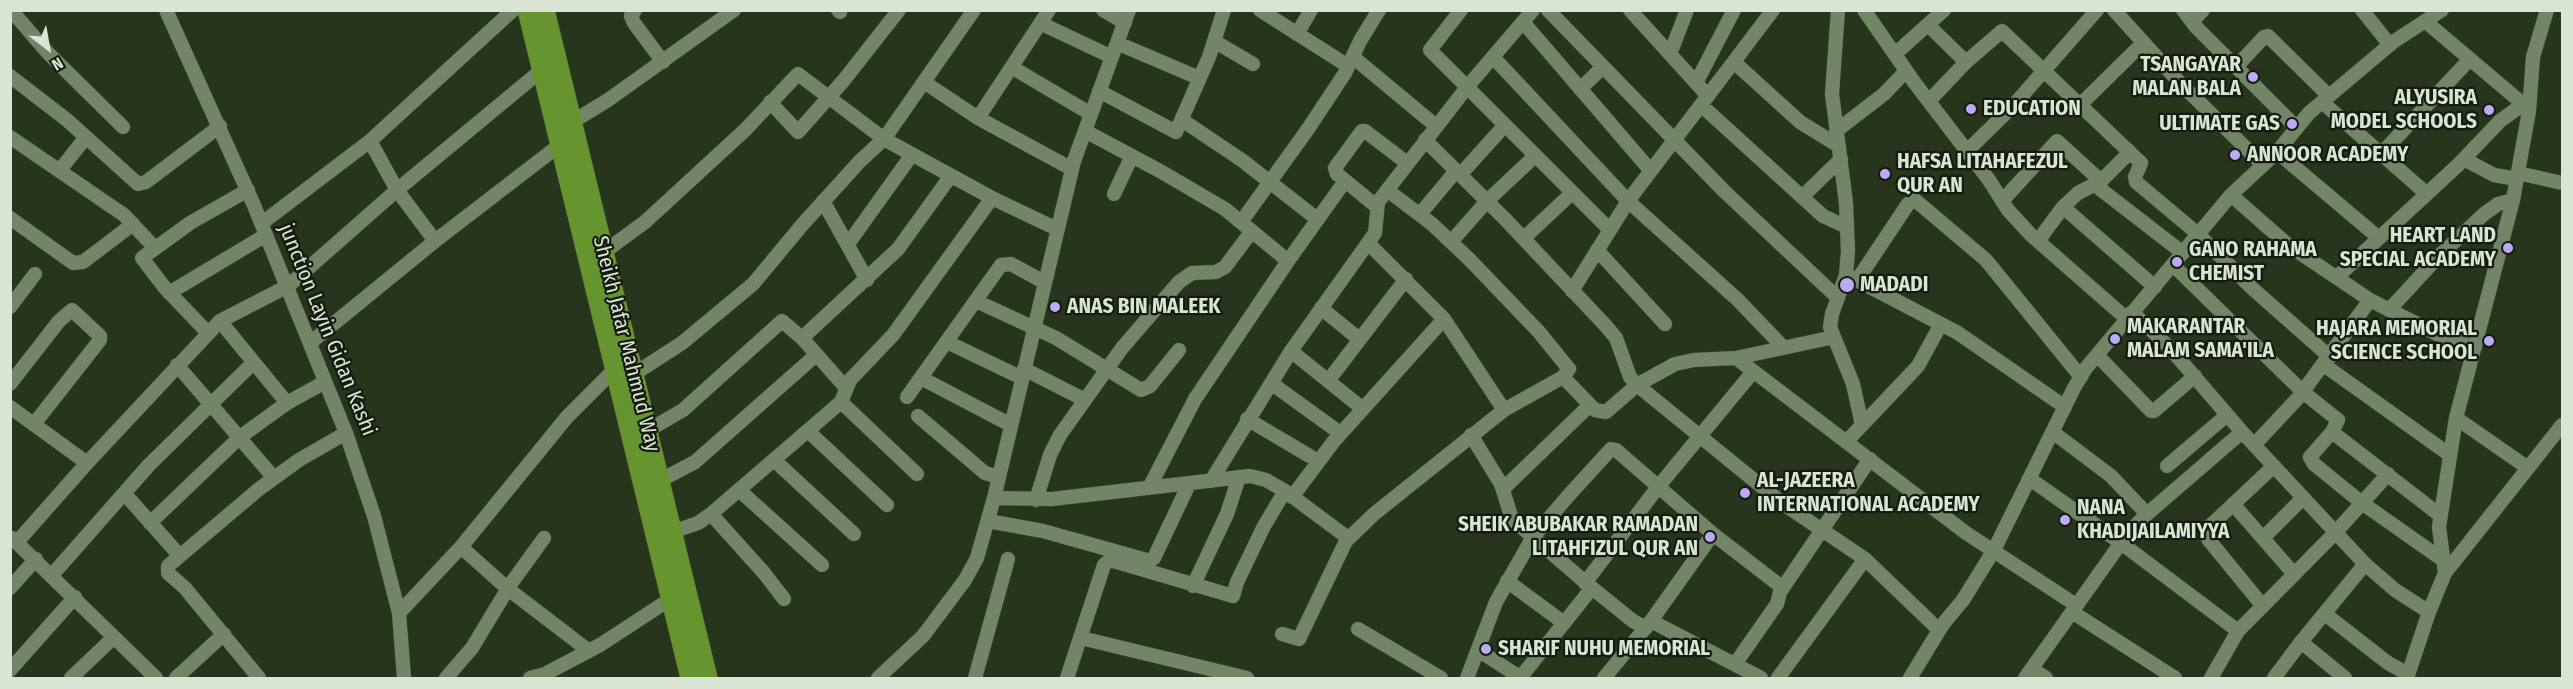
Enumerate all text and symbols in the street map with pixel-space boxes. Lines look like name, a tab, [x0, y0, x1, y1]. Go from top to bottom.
north arrow	[18, 18, 78, 78]
place label: TSANGAYAR MALAN BALA	[2132, 52, 2241, 102]
text: N	[49, 53, 67, 74]
marker: TSANGAYAR MALAN BALA	[2246, 70, 2260, 84]
place label: ALYUSIRA MODEL SCHOOLS	[2331, 85, 2477, 135]
place label: EDUCATION	[1983, 96, 2081, 122]
marker: EDUCATION	[1964, 102, 1978, 116]
marker: ALYUSIRA MODEL SCHOOLS	[2482, 103, 2496, 117]
place label: ULTIMATE GAS	[2159, 111, 2280, 137]
marker: ULTIMATE GAS	[2285, 117, 2299, 131]
place label: ANNOOR ACADEMY	[2247, 142, 2408, 168]
marker: ANNOOR ACADEMY	[2228, 148, 2242, 162]
place label: HAFSA LITAHAFEZUL QUR AN	[1897, 149, 2068, 199]
marker: HAFSA LITAHAFEZUL QUR AN	[1878, 167, 1892, 181]
street label: junction Layin Gidan Kashi	[273, 220, 381, 440]
place label: HEART LAND SPECIAL ACADEMY	[2340, 223, 2496, 273]
street label: Sheikh Jafar Mahmud Way	[587, 233, 665, 455]
place label: GANO RAHAMA CHEMIST	[2189, 237, 2317, 287]
marker: HEART LAND SPECIAL ACADEMY	[2501, 241, 2515, 255]
marker: GANO RAHAMA CHEMIST	[2170, 255, 2184, 269]
place label: MADADI	[1860, 272, 1928, 298]
marker: MADADI	[1838, 276, 1856, 294]
place label: ANAS BIN MALEEK	[1067, 294, 1220, 320]
marker: ANAS BIN MALEEK	[1048, 300, 1062, 314]
place label: MAKARANTAR MALAM SAMA'ILA	[2127, 314, 2274, 364]
place label: HAJARA MEMORIAL SCIENCE SCHOOL	[2316, 316, 2477, 366]
marker: MAKARANTAR MALAM SAMA'ILA	[2108, 332, 2122, 346]
marker: HAJARA MEMORIAL SCIENCE SCHOOL	[2482, 334, 2496, 348]
place label: AL-JAZEERA INTERNATIONAL ACADEMY	[1757, 468, 1980, 518]
marker: AL-JAZEERA INTERNATIONAL ACADEMY	[1738, 486, 1752, 500]
place label: NANA KHADIJAILAMIYYA	[2077, 495, 2229, 545]
place label: SHEIK ABUBAKAR RAMADAN LITAHFIZUL QUR AN	[1458, 512, 1698, 562]
marker: NANA KHADIJAILAMIYYA	[2058, 513, 2072, 527]
marker: SHEIK ABUBAKAR RAMADAN LITAHFIZUL QUR AN	[1703, 530, 1717, 544]
place label: SHARIF NUHU MEMORIAL	[1498, 636, 1710, 662]
marker: SHARIF NUHU MEMORIAL	[1479, 642, 1493, 656]

